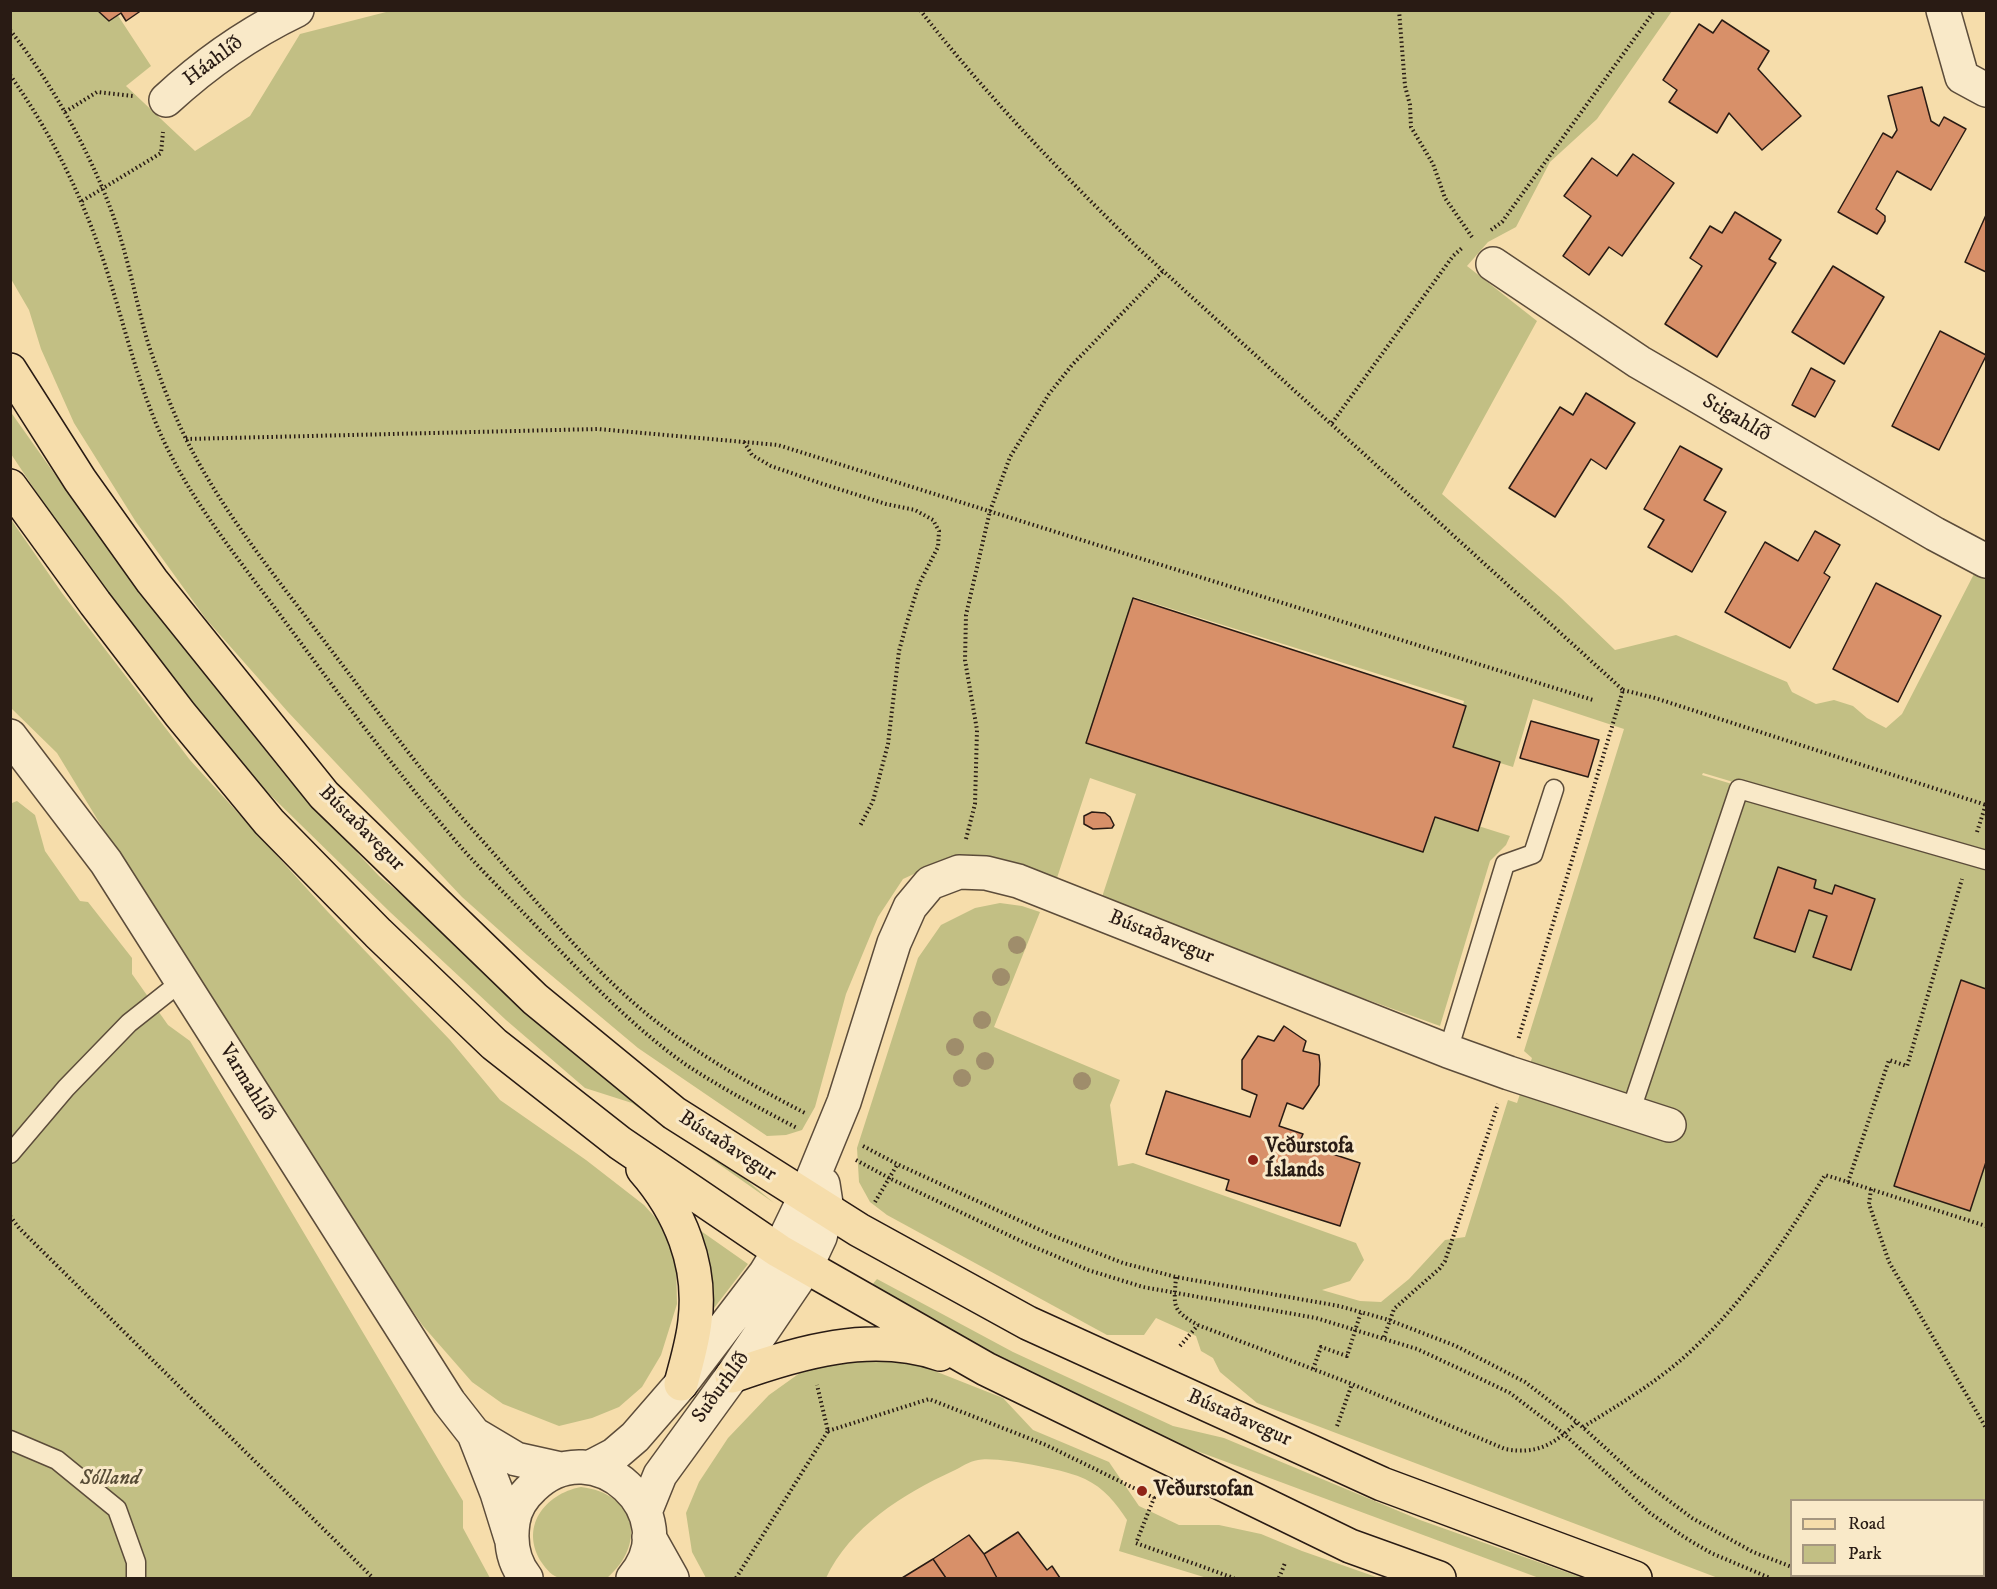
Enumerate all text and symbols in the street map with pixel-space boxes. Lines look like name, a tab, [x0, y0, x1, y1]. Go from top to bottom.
street label: Háahlíð	[179, 31, 249, 93]
street label: Stigahlíð	[1697, 389, 1775, 449]
street label: Bústaðavegur	[313, 781, 409, 877]
street label: Bústaðavegur	[1105, 905, 1217, 971]
street label: Varmahlíð	[212, 1040, 280, 1126]
street label: Bústaðavegur	[673, 1106, 781, 1188]
place label: Veðurstofa Íslands	[1265, 1135, 1354, 1185]
marker: Veðurstofa Íslands	[1246, 1153, 1260, 1167]
street label: Suðurhlíð	[688, 1347, 756, 1429]
street label: Bústaðavegur	[1183, 1385, 1295, 1453]
park label: Sólland	[80, 1467, 140, 1493]
place label: Veðurstofan	[1154, 1478, 1254, 1504]
marker: Veðurstofan	[1135, 1484, 1149, 1498]
legend	[1790, 1499, 1985, 1577]
text: Road	[1848, 1513, 1885, 1535]
text: Park	[1848, 1543, 1882, 1565]

